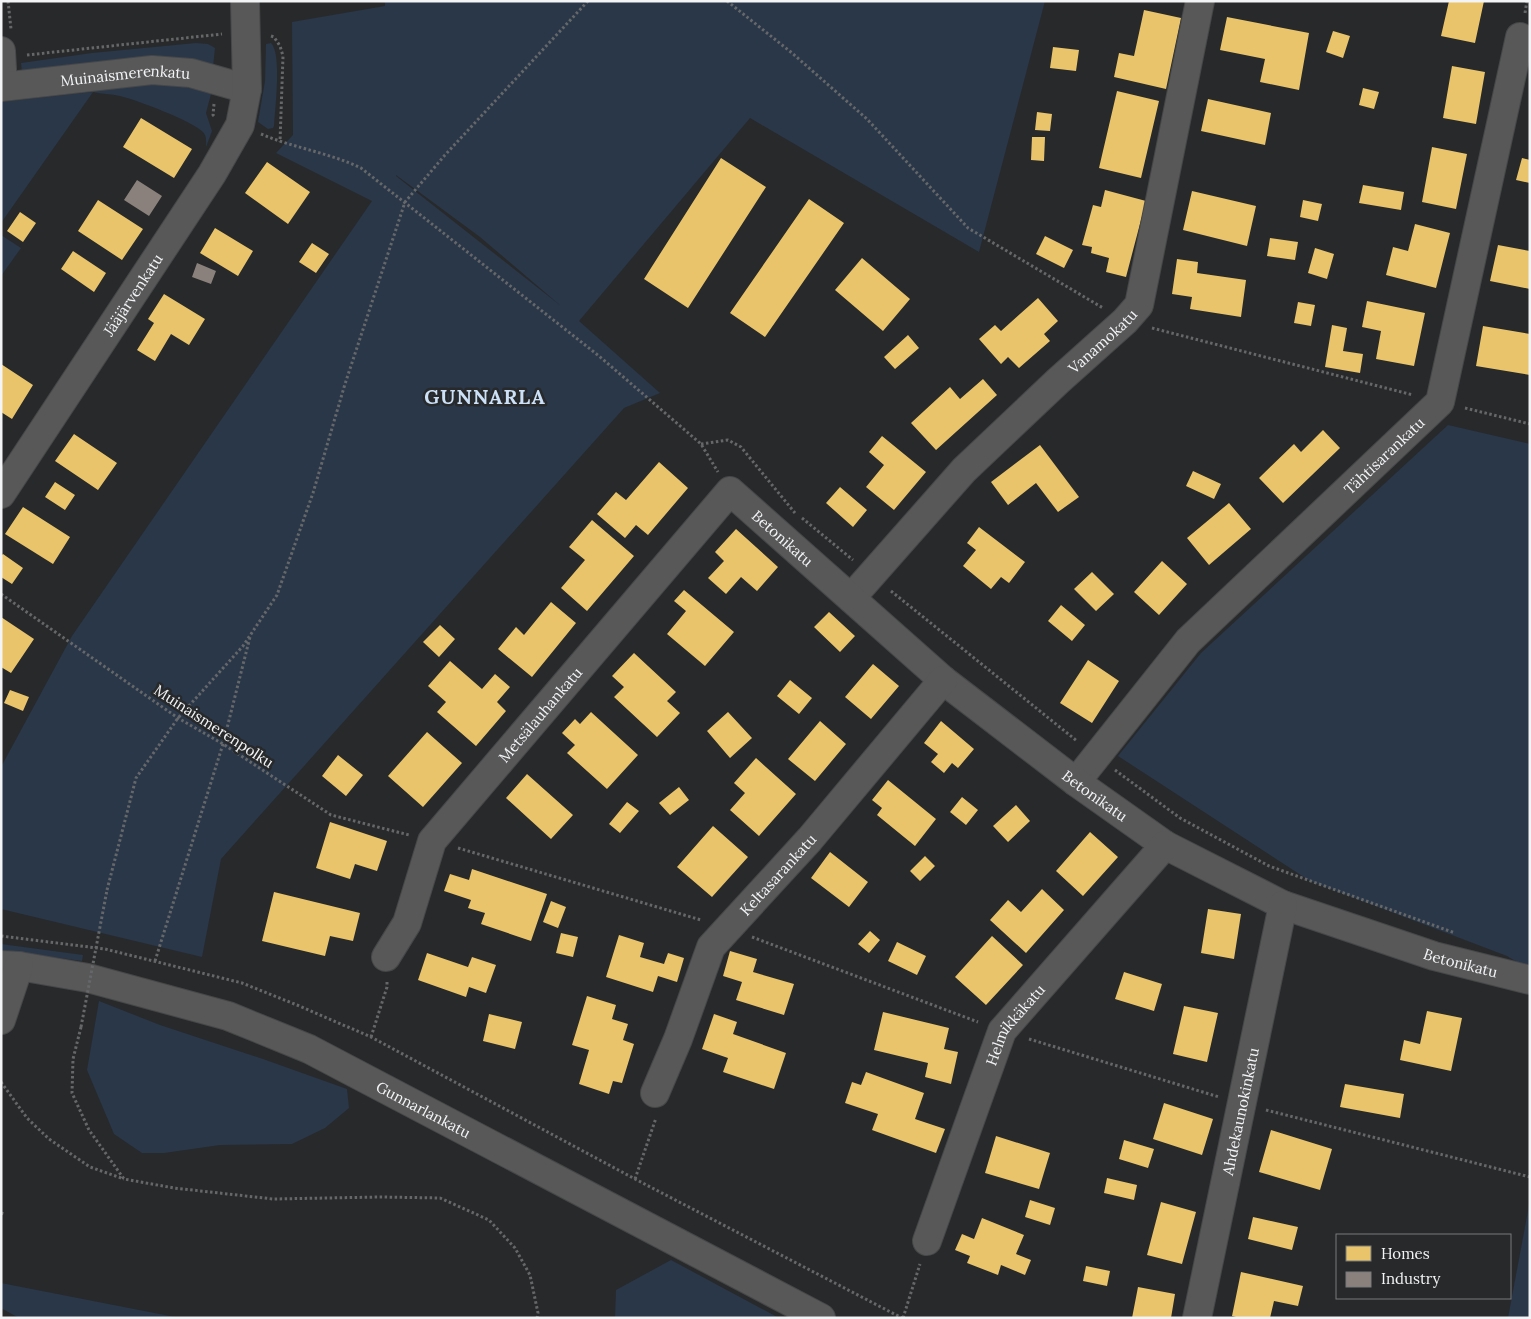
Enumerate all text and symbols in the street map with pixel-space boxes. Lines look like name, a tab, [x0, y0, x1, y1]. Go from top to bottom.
street label: Muinaismerenkatu	[59, 60, 191, 90]
street label: Jääjärvenkatu	[98, 250, 166, 340]
street label: Vanamokatu	[1063, 305, 1141, 378]
district label: GUNNARLA	[424, 384, 546, 409]
street label: Tähtisarankatu	[1339, 412, 1428, 498]
street label: Betonikatu	[748, 506, 818, 570]
street label: Metsälauhankatu	[494, 663, 586, 766]
street label: Muinaismerenpolku	[151, 680, 277, 772]
street label: Betonikatu	[1059, 766, 1131, 825]
street label: Keltasarankatu	[735, 829, 820, 919]
street label: Betonikatu	[1421, 944, 1500, 981]
street label: Helmikkäkatu	[981, 980, 1049, 1068]
street label: Ahdekaunokinkatu	[1217, 1046, 1263, 1178]
street label: Gunnarlankatu	[373, 1077, 474, 1142]
legend	[1336, 1234, 1511, 1299]
text: Homes	[1381, 1244, 1430, 1263]
text: Industry	[1381, 1269, 1440, 1288]

